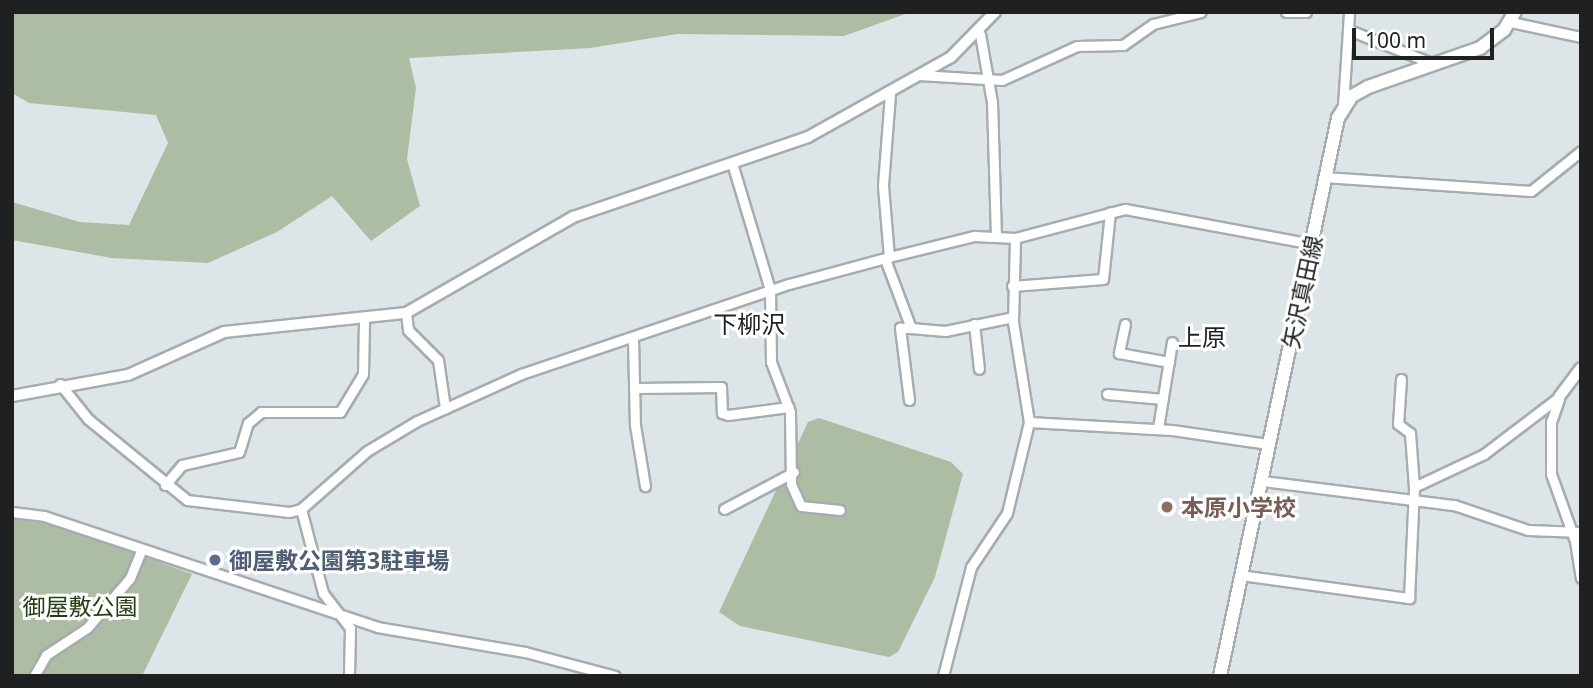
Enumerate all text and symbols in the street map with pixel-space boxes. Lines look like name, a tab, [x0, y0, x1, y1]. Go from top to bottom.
scale bar	[1355, 14, 1497, 58]
text: 100 m	[1365, 26, 1426, 54]
street label: 矢沢真田線	[1277, 233, 1327, 351]
district label: 下柳沢	[713, 310, 785, 338]
district label: 上原	[1178, 323, 1226, 351]
place label: 本原小学校	[1181, 493, 1296, 521]
marker: 本原小学校	[1159, 499, 1175, 515]
place label: 御屋敷公園第3駐車場	[229, 546, 449, 574]
marker: 御屋敷公園第3駐車場	[207, 552, 223, 568]
park label: 御屋敷公園	[23, 592, 137, 620]

